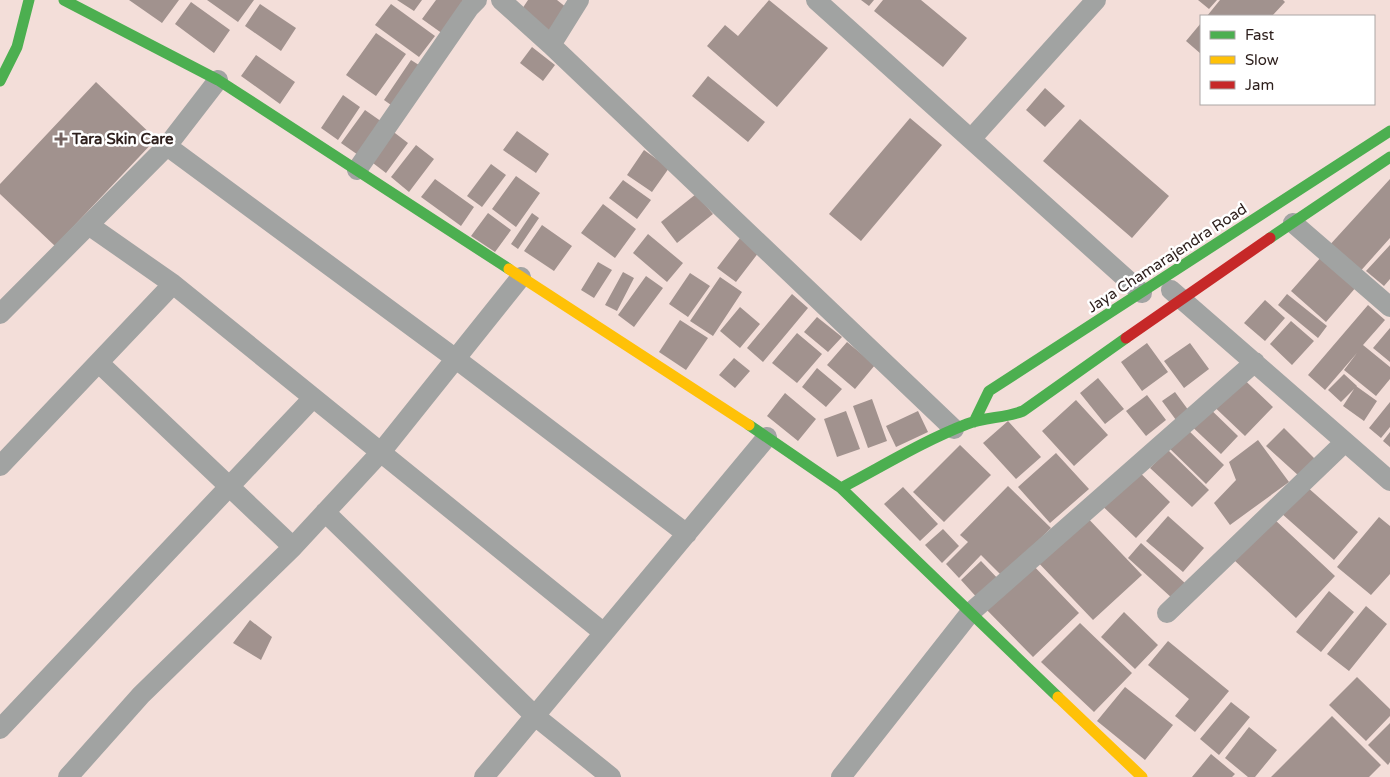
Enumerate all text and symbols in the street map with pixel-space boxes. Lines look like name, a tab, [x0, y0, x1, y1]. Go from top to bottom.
legend	[1200, 15, 1375, 105]
text: Fast	[1245, 26, 1275, 44]
text: Slow	[1245, 51, 1279, 69]
text: Jam	[1245, 76, 1274, 94]
place label: Tara Skin Care	[71, 130, 174, 148]
marker: Tara Skin Care	[54, 132, 68, 146]
street label: Jaya Chamarajendra Road	[1084, 200, 1250, 316]

